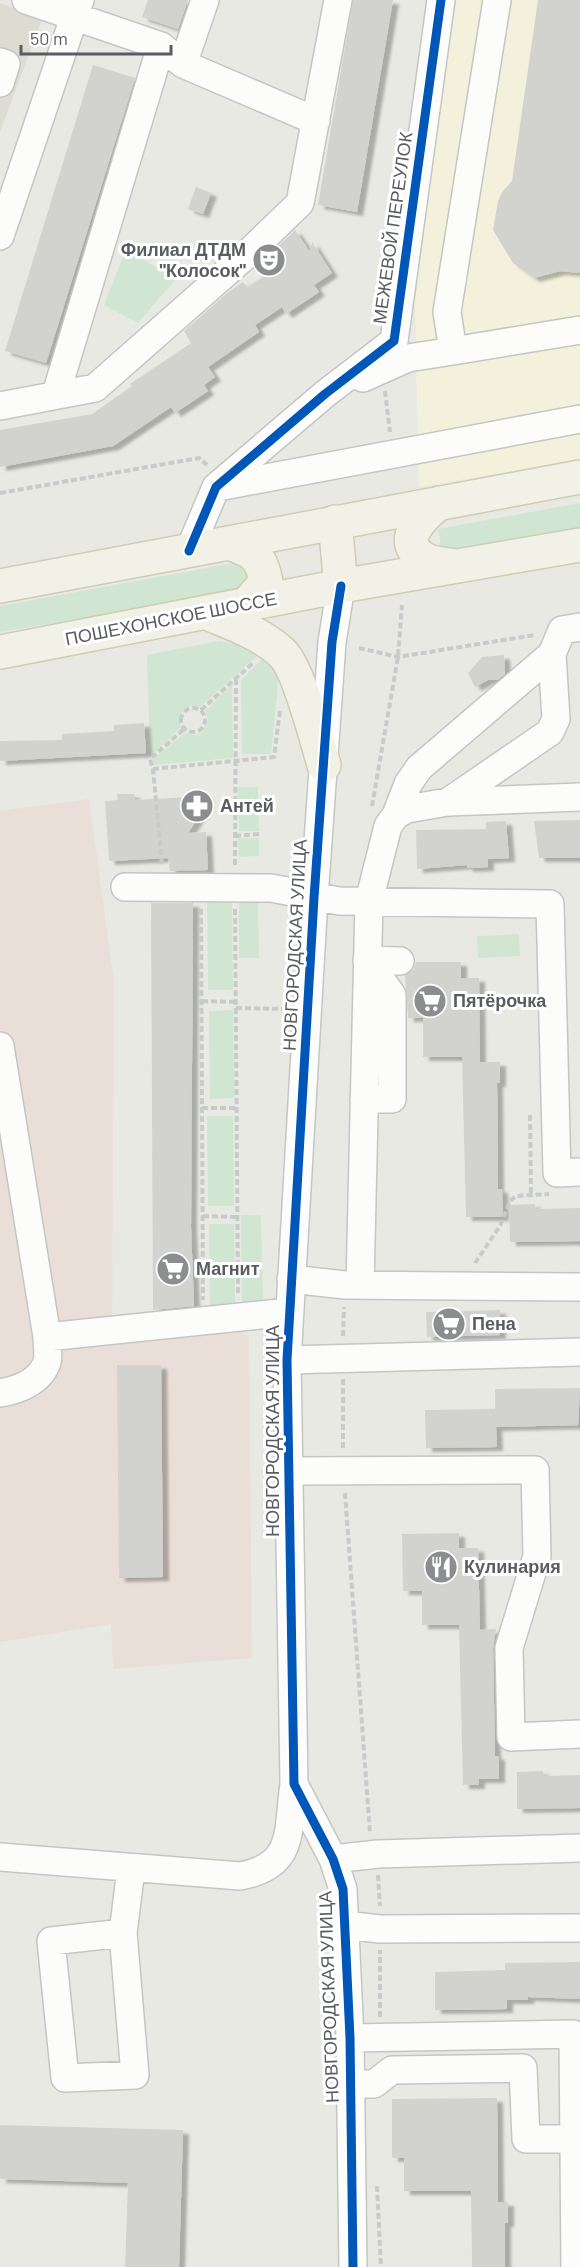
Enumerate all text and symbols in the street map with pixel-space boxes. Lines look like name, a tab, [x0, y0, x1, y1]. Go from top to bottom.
scale bar	[21, 18, 171, 56]
text: 50 m	[30, 27, 68, 49]
street label: МЕЖЕВОЙ ПЕРЕУЛОК	[368, 130, 416, 325]
place label: Филиал ДТДМ "Колосок"	[121, 238, 247, 281]
theatre icon: Филиал ДТДМ "Колосок"	[251, 242, 287, 278]
street label: ПОШЕХОНСКОЕ ШОССЕ	[63, 587, 279, 649]
pharmacy icon: Антей	[179, 788, 215, 824]
place label: Антей	[220, 794, 274, 816]
street label: НОВГОРОДСКАЯ УЛИЦА	[277, 838, 311, 1051]
supermarket icon: Пятёрочка	[412, 983, 448, 1019]
place label: Пятёрочка	[453, 989, 547, 1011]
supermarket icon: Магнит	[155, 1251, 191, 1287]
place label: Магнит	[196, 1257, 260, 1279]
supermarket icon: Пена	[431, 1306, 467, 1342]
place label: Пена	[472, 1312, 517, 1334]
street label: НОВГОРОДСКАЯ УЛИЦА	[261, 1325, 283, 1537]
restaurant icon: Кулинария	[423, 1549, 459, 1585]
place label: Кулинария	[464, 1555, 561, 1577]
street label: НОВГОРОДСКАЯ УЛИЦА	[313, 1891, 343, 2103]

